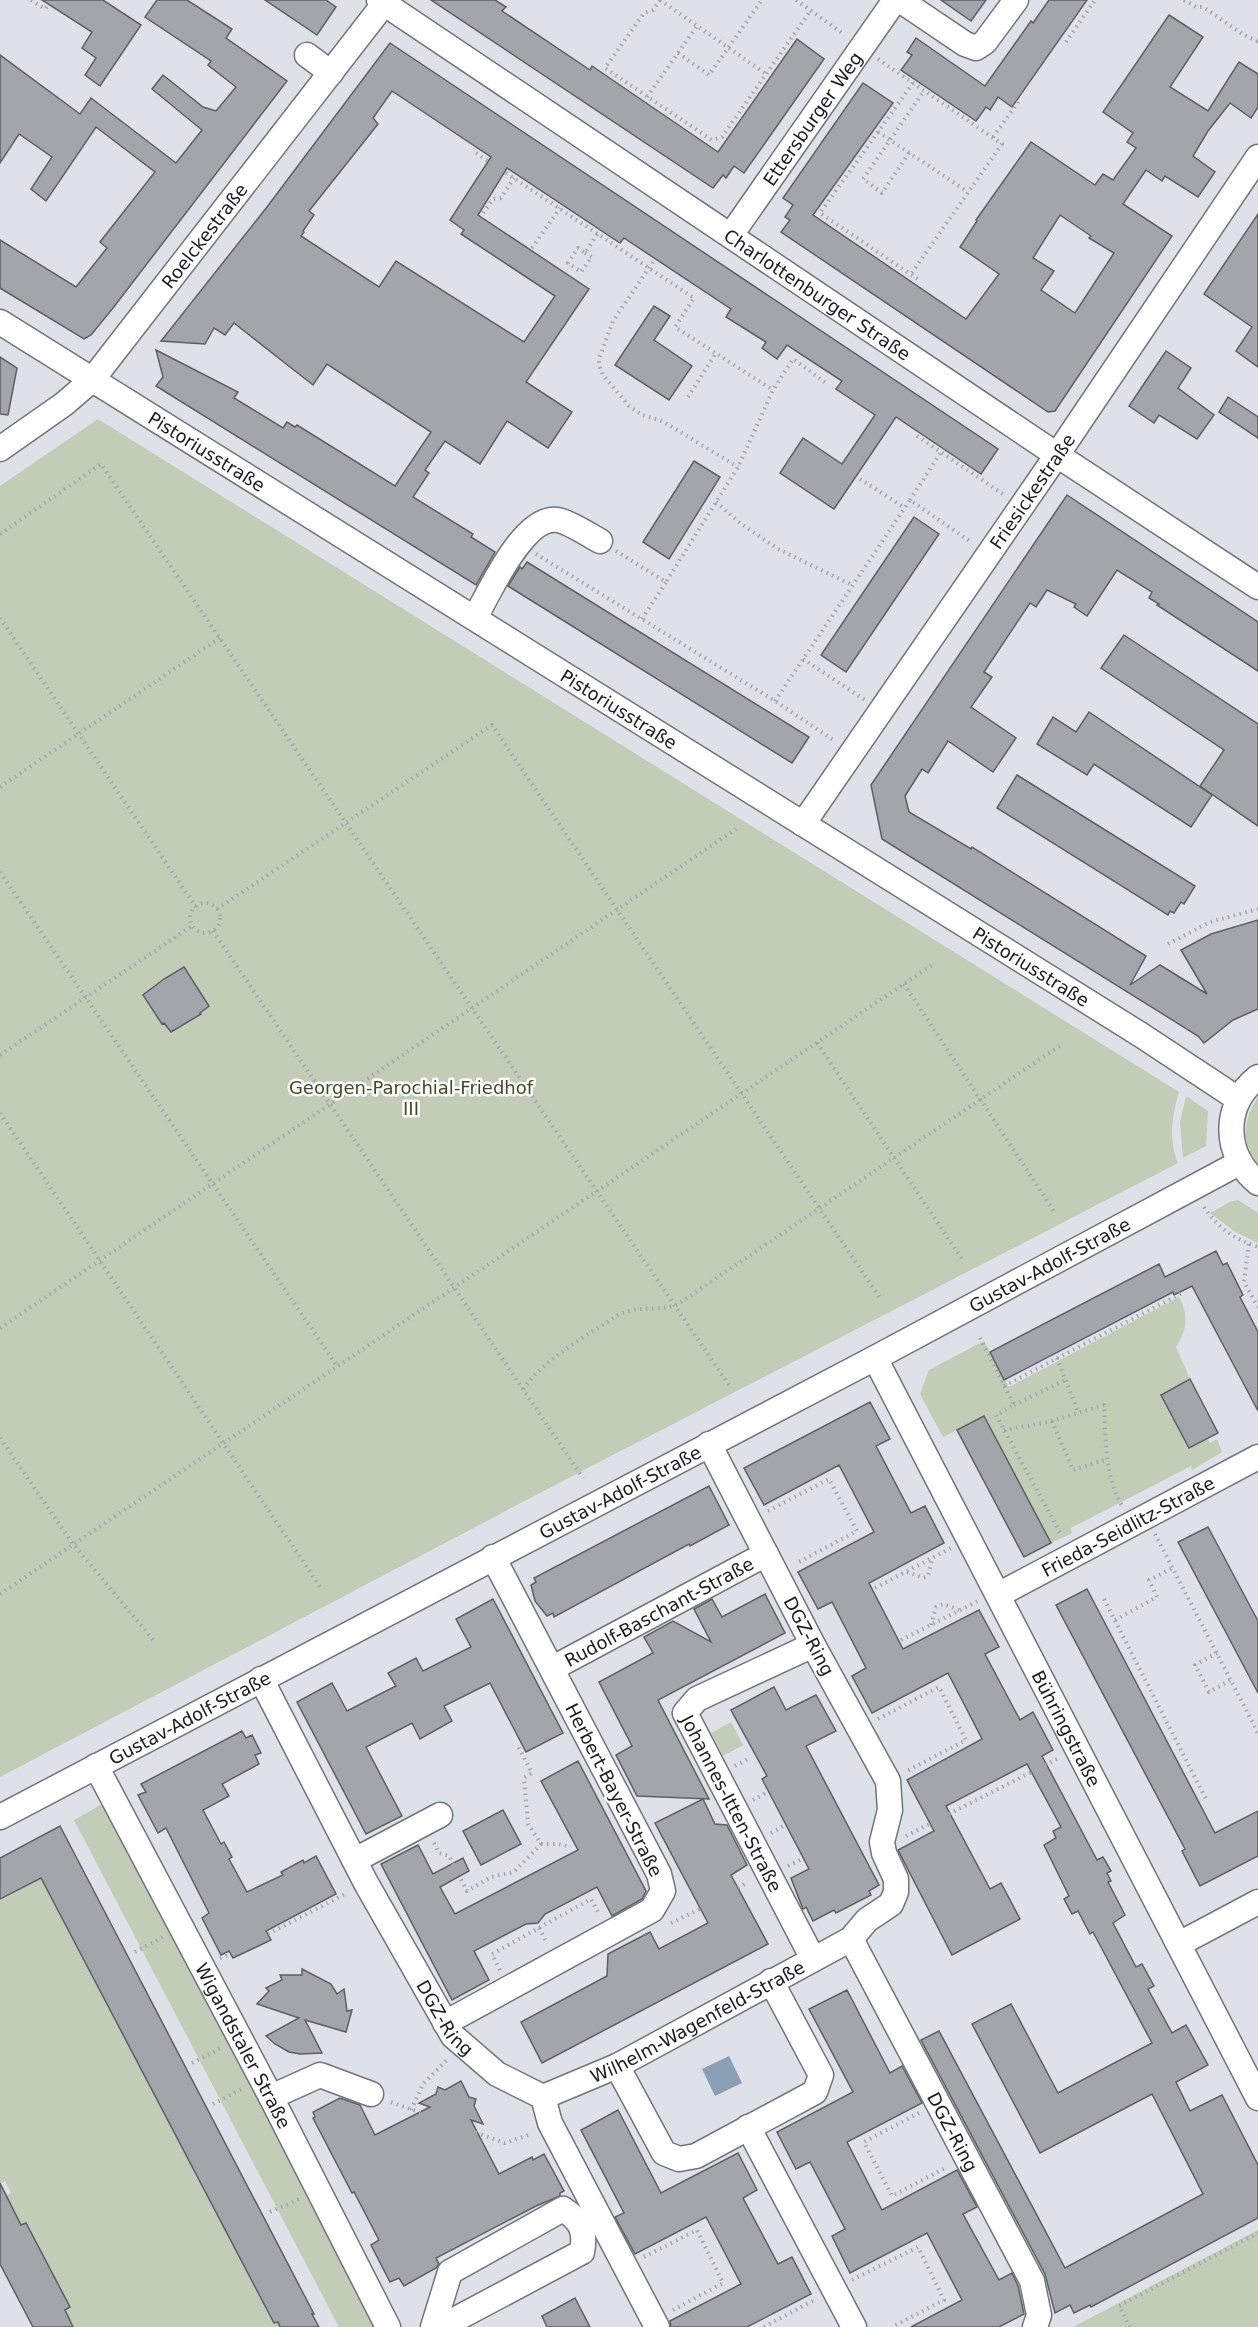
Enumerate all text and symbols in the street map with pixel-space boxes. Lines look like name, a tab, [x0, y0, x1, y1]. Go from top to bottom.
street label: Ettersburger Weg	[758, 48, 866, 189]
street label: Roelckestraße	[157, 179, 251, 292]
street label: Charlottenburger Straße	[720, 224, 915, 364]
street label: Pistoriusstraße	[145, 407, 269, 496]
street label: Friesickestraße	[985, 430, 1079, 553]
street label: Pistoriusstraße	[557, 665, 681, 753]
street label: Pistoriusstraße	[969, 922, 1093, 1011]
park label: Georgen-Parochial-Friedhof III	[289, 1077, 534, 1119]
street label: Gustav-Adolf-Straße	[965, 1213, 1134, 1316]
street label: Gustav-Adolf-Straße	[535, 1441, 704, 1543]
street label: Frieda-Seidlitz-Straße	[1038, 1472, 1218, 1581]
street label: Rudolf-Baschant-Straße	[561, 1552, 757, 1670]
street label: DGZ-Ring	[779, 1593, 839, 1679]
street label: Gustav-Adolf-Straße	[105, 1667, 274, 1769]
street label: Bühringstraße	[1028, 1667, 1105, 1790]
street label: Herbert-Bayer-Straße	[561, 1700, 667, 1880]
street label: Johannes-Itten-Straße	[677, 1710, 787, 1895]
street label: Wilhelm-Wagenfeld-Straße	[587, 1956, 808, 2087]
street label: Wigandstaler Straße	[191, 1959, 296, 2132]
street label: DGZ-Ring	[413, 1976, 478, 2060]
street label: DGZ-Ring	[923, 2088, 983, 2175]

